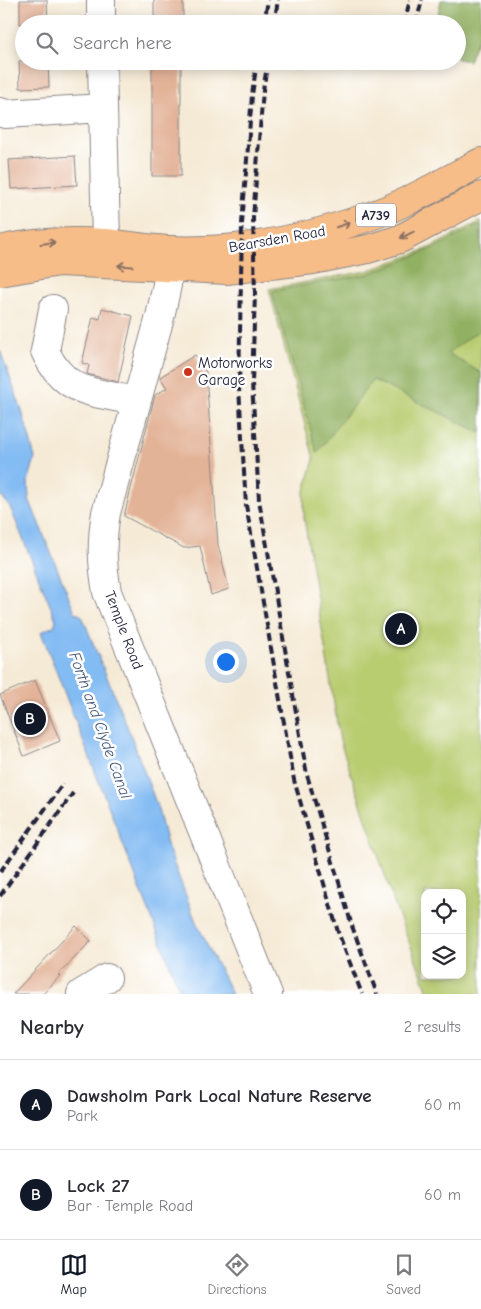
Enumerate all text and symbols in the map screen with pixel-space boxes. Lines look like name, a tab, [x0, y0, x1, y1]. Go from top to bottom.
search box	[15, 15, 466, 70]
icon: search	[33, 29, 61, 57]
text: Search here	[73, 32, 172, 54]
road number: A739	[356, 204, 396, 226]
one-way arrow	[335, 220, 351, 230]
street label: Bearsden Road	[227, 222, 327, 256]
one-way arrow	[400, 231, 415, 240]
one-way arrow	[40, 238, 56, 248]
one-way arrow	[118, 261, 134, 270]
place label: Motorworks Garage	[198, 354, 272, 389]
marker: Motorworks Garage	[182, 366, 194, 378]
street label: Temple Road	[101, 588, 147, 672]
pin: A	[385, 610, 417, 648]
water label: Forth and Clyde Canal	[65, 649, 135, 802]
your location	[213, 649, 239, 675]
pin: B	[14, 700, 46, 738]
map controls	[421, 889, 466, 979]
button: locate	[421, 889, 466, 934]
button: layers	[421, 934, 466, 979]
text: Nearby	[20, 1015, 84, 1039]
text: 2 results	[404, 1018, 461, 1036]
text: Dawsholm Park Local Nature Reserve	[67, 1085, 372, 1107]
text: A	[32, 1096, 40, 1114]
text: 60 m	[424, 1096, 461, 1114]
text: Park	[67, 1107, 98, 1125]
text: Lock 27	[67, 1175, 129, 1197]
text: B	[31, 1186, 41, 1204]
text: 60 m	[424, 1186, 461, 1204]
text: Bar · Temple Road	[67, 1197, 193, 1215]
tab: Map	[60, 1251, 88, 1298]
tab: Directions	[207, 1251, 267, 1298]
tab: Saved	[386, 1251, 421, 1298]

